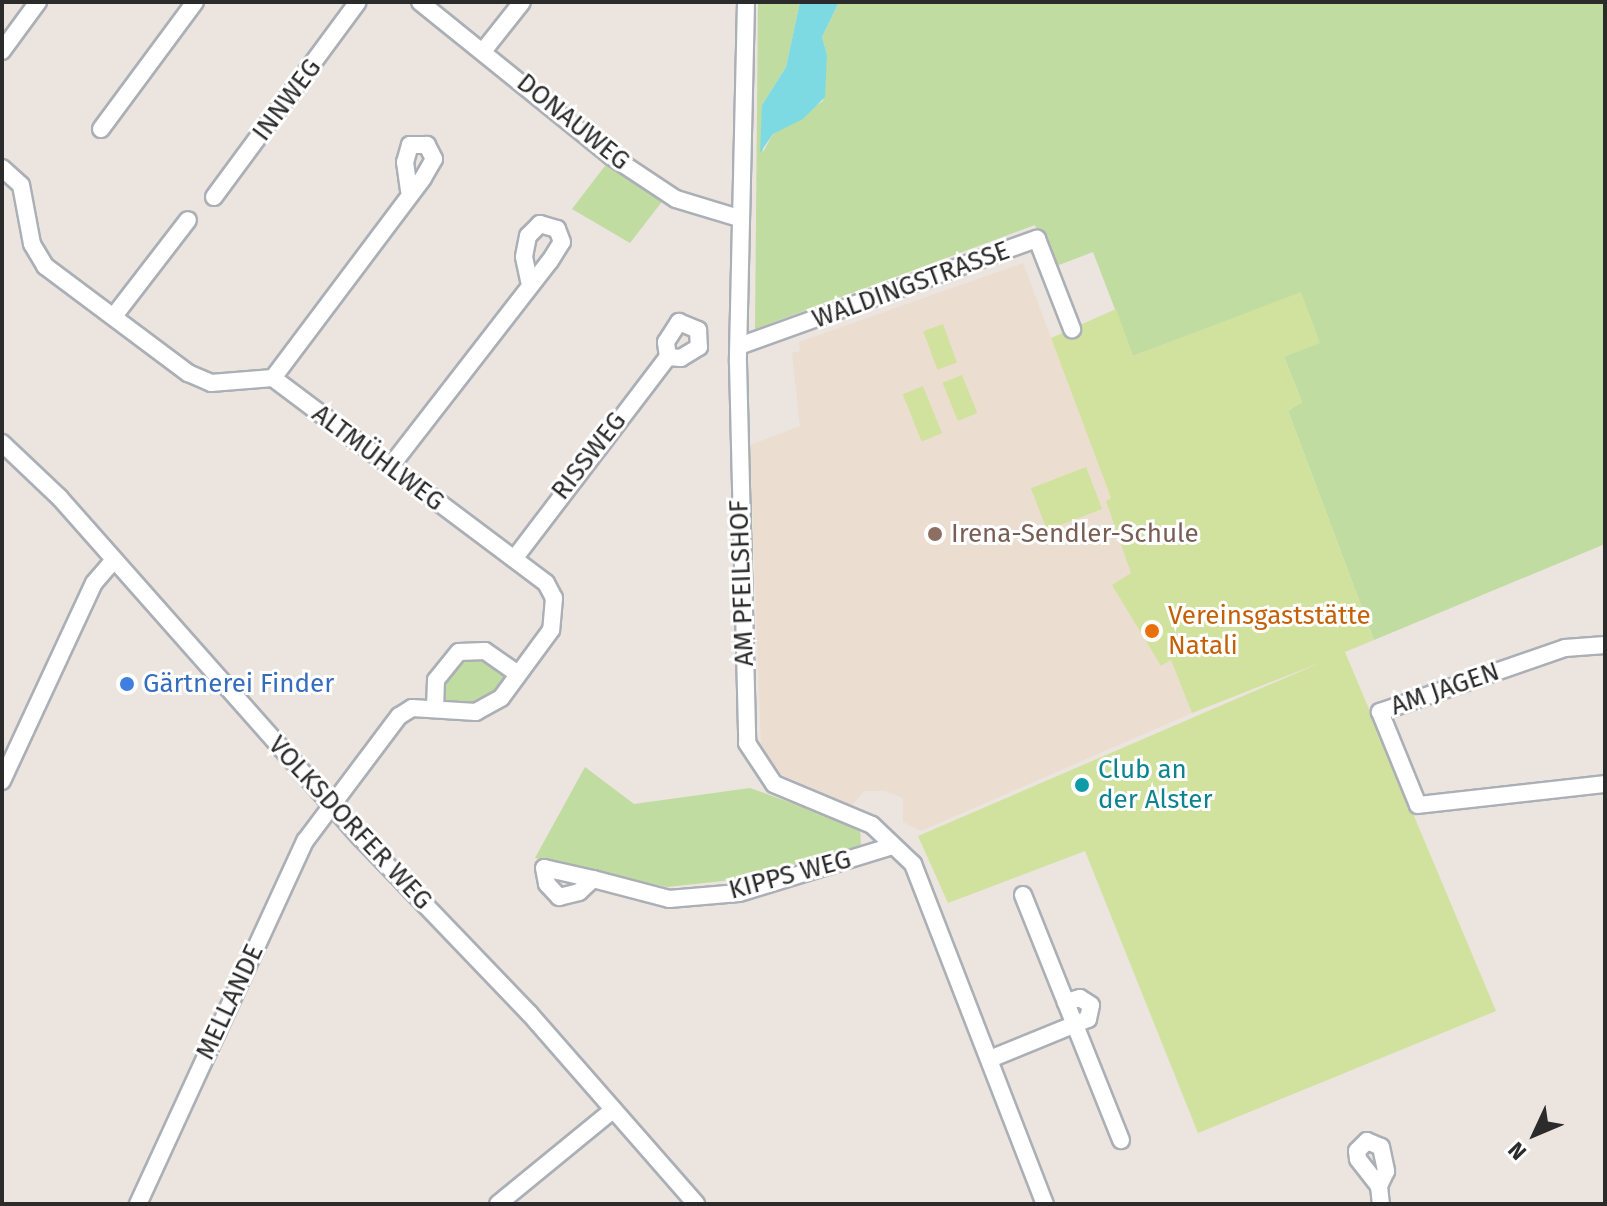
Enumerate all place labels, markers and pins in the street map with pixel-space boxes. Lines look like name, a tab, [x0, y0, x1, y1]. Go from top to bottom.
place label: Irena-Sendler-Schule	[951, 518, 1199, 550]
marker: Irena-Sendler-Schule	[926, 525, 944, 543]
place label: Vereinsgaststätte Natali	[1168, 600, 1371, 662]
marker: Vereinsgaststätte Natali	[1143, 622, 1161, 640]
place label: Gärtnerei Finder	[143, 668, 334, 700]
marker: Gärtnerei Finder	[118, 675, 136, 693]
place label: Club an der Alster	[1098, 754, 1213, 816]
marker: Club an der Alster	[1073, 776, 1091, 794]

